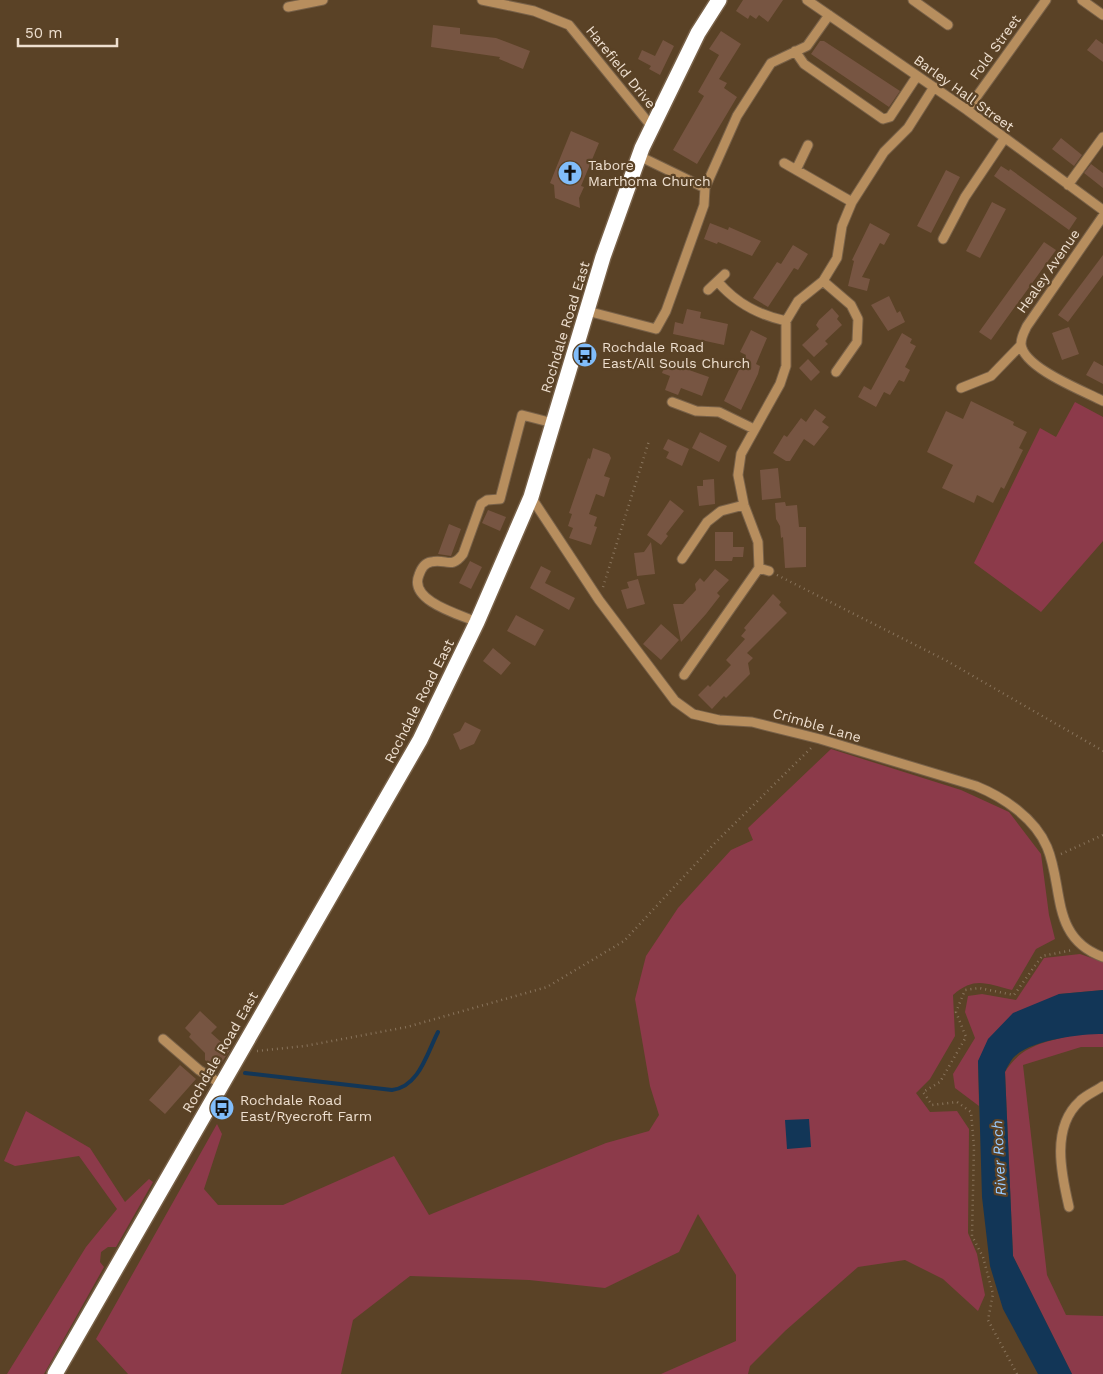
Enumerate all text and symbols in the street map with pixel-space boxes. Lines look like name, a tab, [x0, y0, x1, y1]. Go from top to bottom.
street label: Fold Street	[966, 11, 1024, 83]
scale bar	[18, 15, 116, 47]
street label: Harefield Drive	[583, 22, 659, 112]
text: 50 m	[25, 24, 62, 42]
street label: Barley Hall Street	[911, 51, 1017, 135]
place label: Tabore Marthoma Church	[588, 157, 711, 189]
church icon: Tabore Marthoma Church	[557, 160, 583, 186]
street label: Healey Avenue	[1013, 226, 1083, 316]
street label: Rochdale Road East	[537, 259, 593, 395]
place label: Rochdale Road East/All Souls Church	[602, 339, 750, 371]
bus stop icon: Rochdale Road East/All Souls Church	[572, 342, 598, 368]
street label: Rochdale Road East	[381, 636, 457, 766]
street label: Crimble Lane	[771, 705, 863, 745]
street label: Rochdale Road East	[179, 989, 261, 1115]
place label: Rochdale Road East/Ryecroft Farm	[240, 1092, 372, 1124]
bus stop icon: Rochdale Road East/Ryecroft Farm	[209, 1095, 235, 1121]
water label: River Roch	[988, 1120, 1010, 1196]

